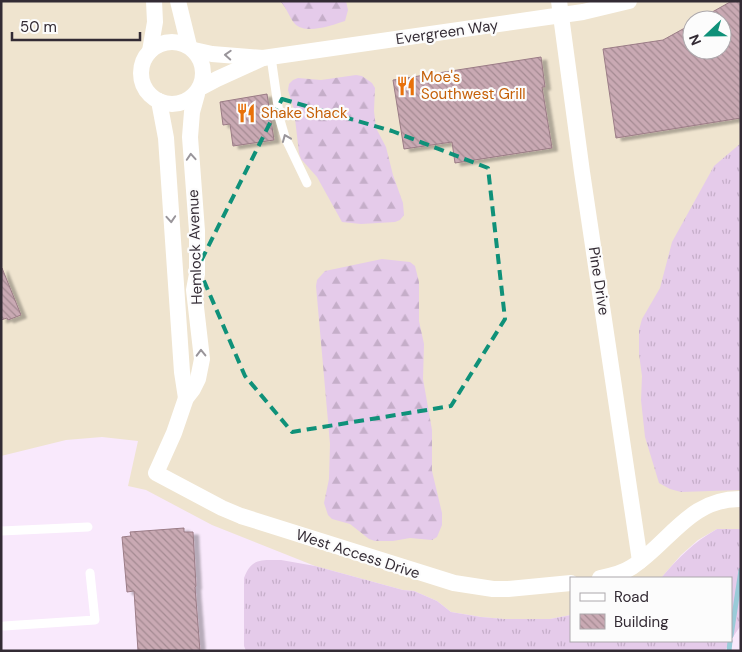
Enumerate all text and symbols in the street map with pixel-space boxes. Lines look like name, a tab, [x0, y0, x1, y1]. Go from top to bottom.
scale bar	[12, 10, 140, 42]
north arrow	[682, 10, 732, 60]
street label: Evergreen Way	[394, 15, 500, 49]
text: 50 m	[20, 17, 57, 37]
text: N	[685, 32, 705, 48]
one-way arrow	[224, 50, 232, 60]
place label: Moe's Southwest Grill	[421, 67, 526, 104]
restaurant icon: Moe's Southwest Grill	[395, 75, 417, 97]
restaurant icon: Shake Shack	[235, 102, 257, 124]
place label: Shake Shack	[261, 103, 348, 123]
one-way arrow	[282, 134, 293, 143]
one-way arrow	[186, 152, 197, 160]
street label: Hemlock Avenue	[183, 189, 207, 305]
one-way arrow	[166, 215, 177, 223]
street label: Pine Drive	[584, 245, 614, 317]
one-way arrow	[196, 349, 206, 356]
street label: West Access Drive	[293, 525, 423, 583]
legend	[570, 577, 732, 642]
text: Road	[614, 587, 649, 607]
text: Building	[614, 612, 669, 632]

